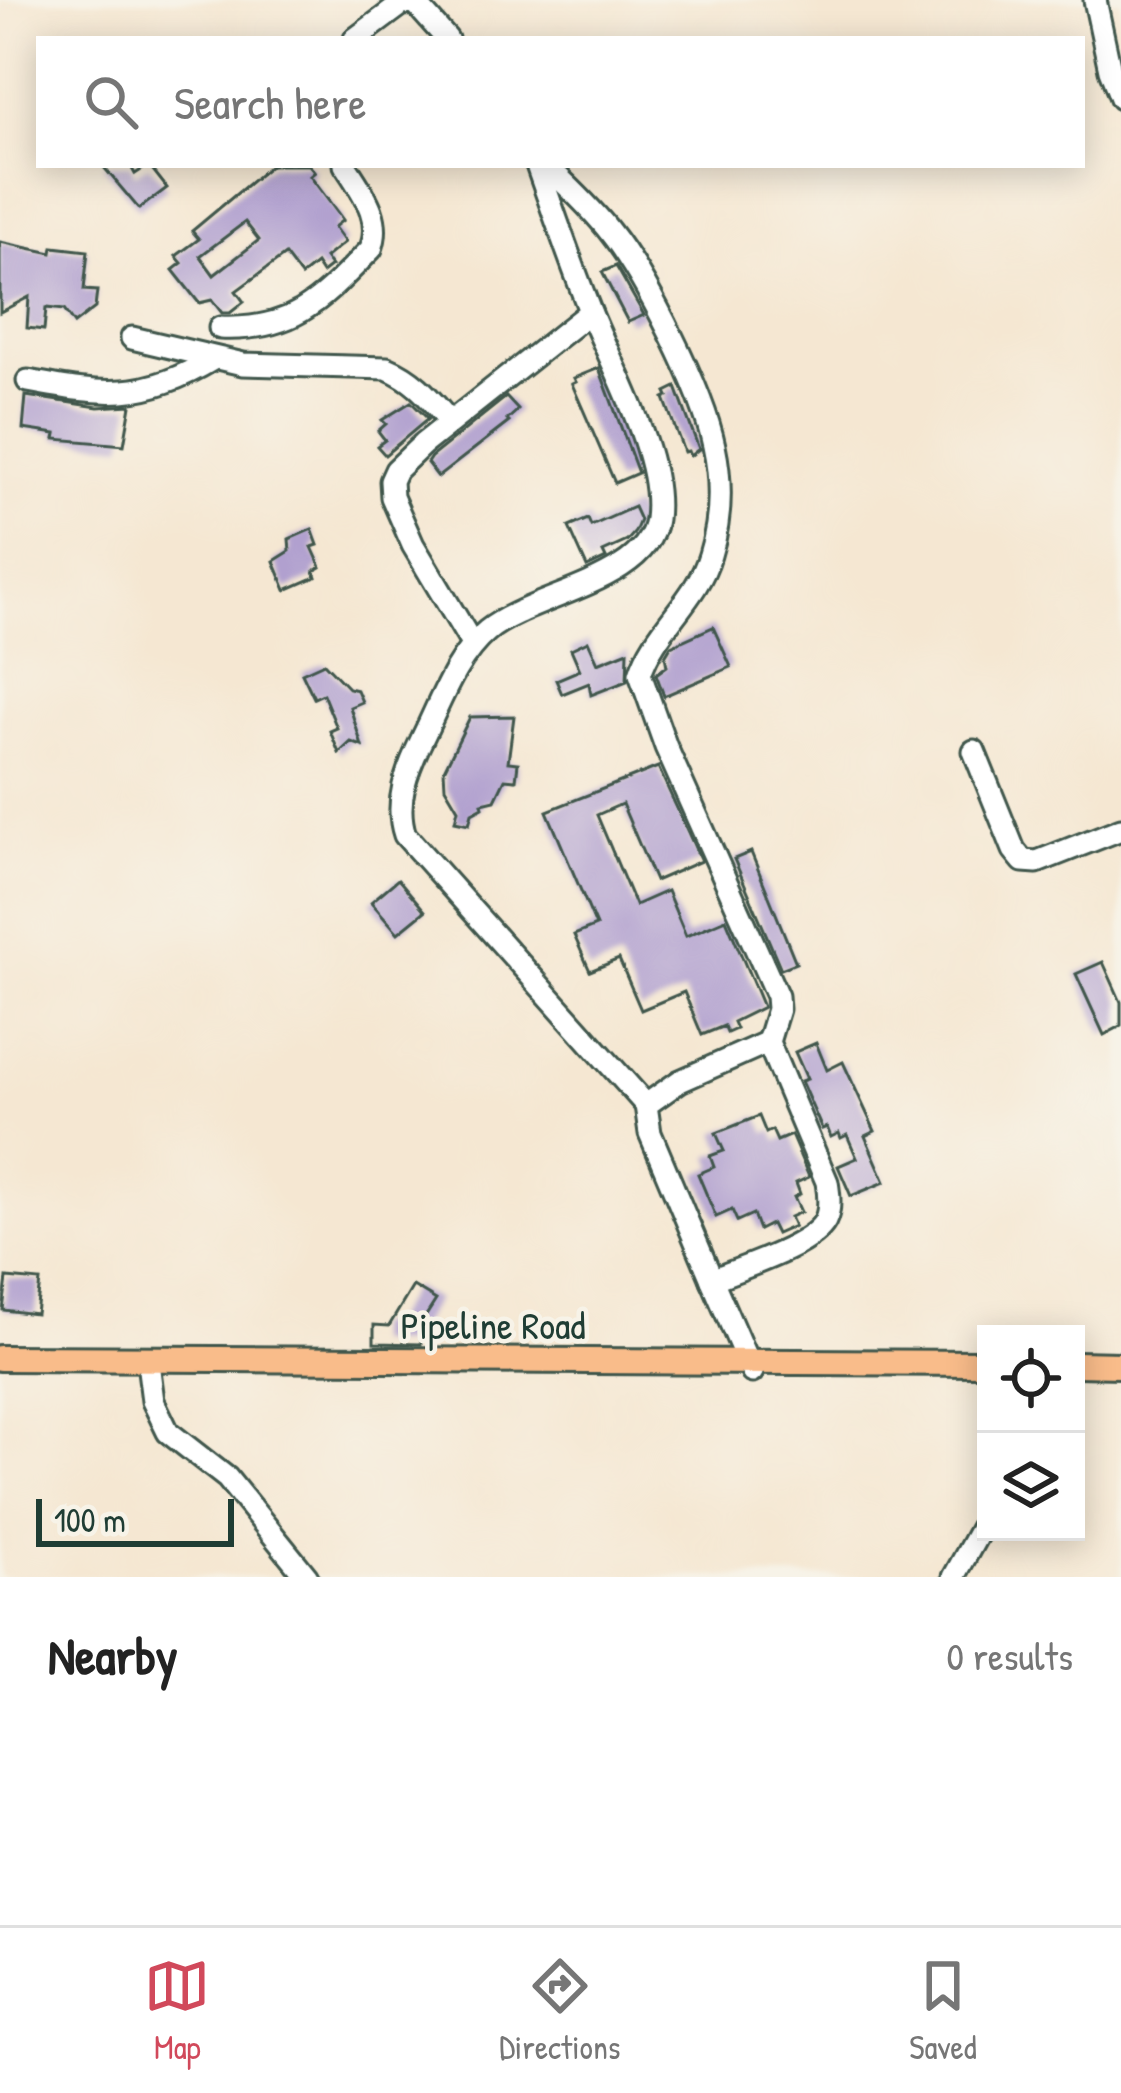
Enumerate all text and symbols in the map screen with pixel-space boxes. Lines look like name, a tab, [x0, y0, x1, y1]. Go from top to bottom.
search box	[36, 36, 1085, 168]
icon: search	[78, 69, 144, 135]
text: Search here	[174, 72, 366, 133]
street label: Pipeline Road	[401, 1298, 585, 1351]
map controls	[977, 1325, 1085, 1541]
button: locate	[977, 1325, 1085, 1433]
button: layers	[977, 1433, 1085, 1541]
scale bar	[36, 1493, 234, 1546]
text: 100 m	[54, 1498, 126, 1542]
text: Nearby	[48, 1621, 178, 1690]
text: 0 results	[947, 1629, 1073, 1682]
tab: Map	[144, 1953, 210, 2069]
tab: Directions	[499, 1953, 621, 2069]
tab: Saved	[909, 1953, 977, 2069]

